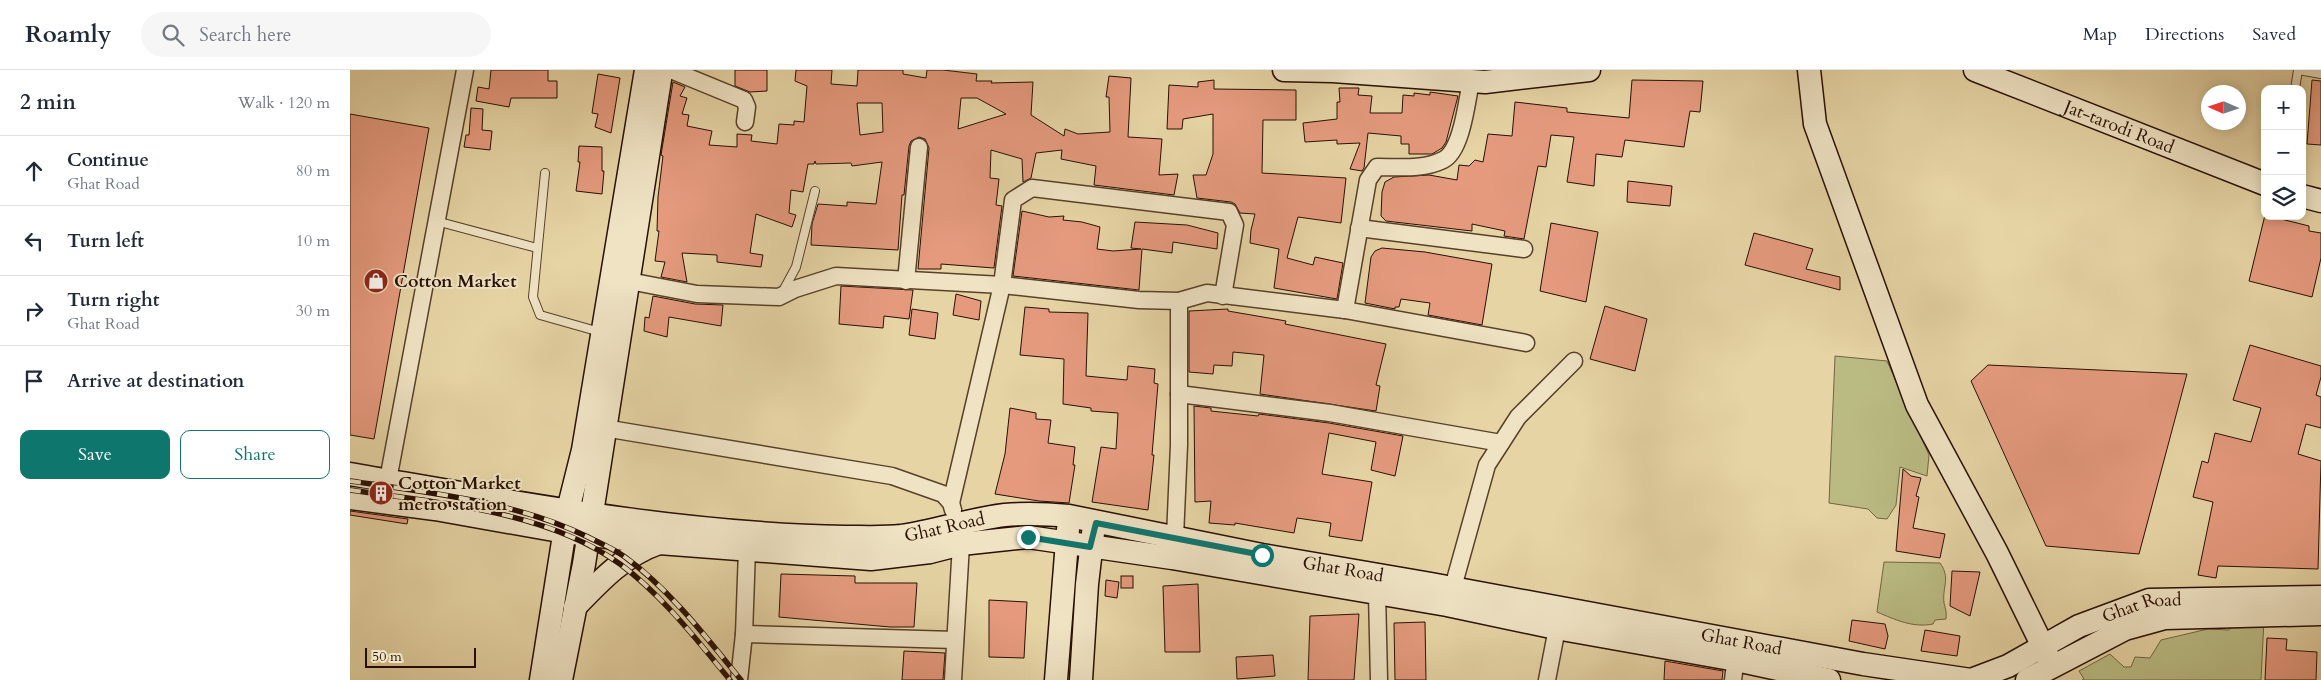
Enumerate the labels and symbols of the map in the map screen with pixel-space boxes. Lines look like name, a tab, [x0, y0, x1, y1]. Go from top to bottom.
north arrow	[2201, 85, 2246, 130]
street label: Jat-tarodi Road	[2058, 93, 2178, 160]
shop icon: Cotton Market	[363, 268, 389, 294]
place label: Cotton Market	[394, 269, 517, 294]
place label: Cotton Market metro station	[398, 471, 521, 517]
building icon: Cotton Market metro station	[368, 480, 394, 506]
street label: Ghat Road	[902, 506, 988, 548]
route end	[1017, 526, 1040, 549]
route start	[1251, 544, 1274, 567]
street label: Ghat Road	[1300, 550, 1386, 589]
street label: Ghat Road	[2098, 587, 2182, 629]
street label: Ghat Road	[1699, 622, 1784, 662]
scale bar	[365, 645, 476, 668]

